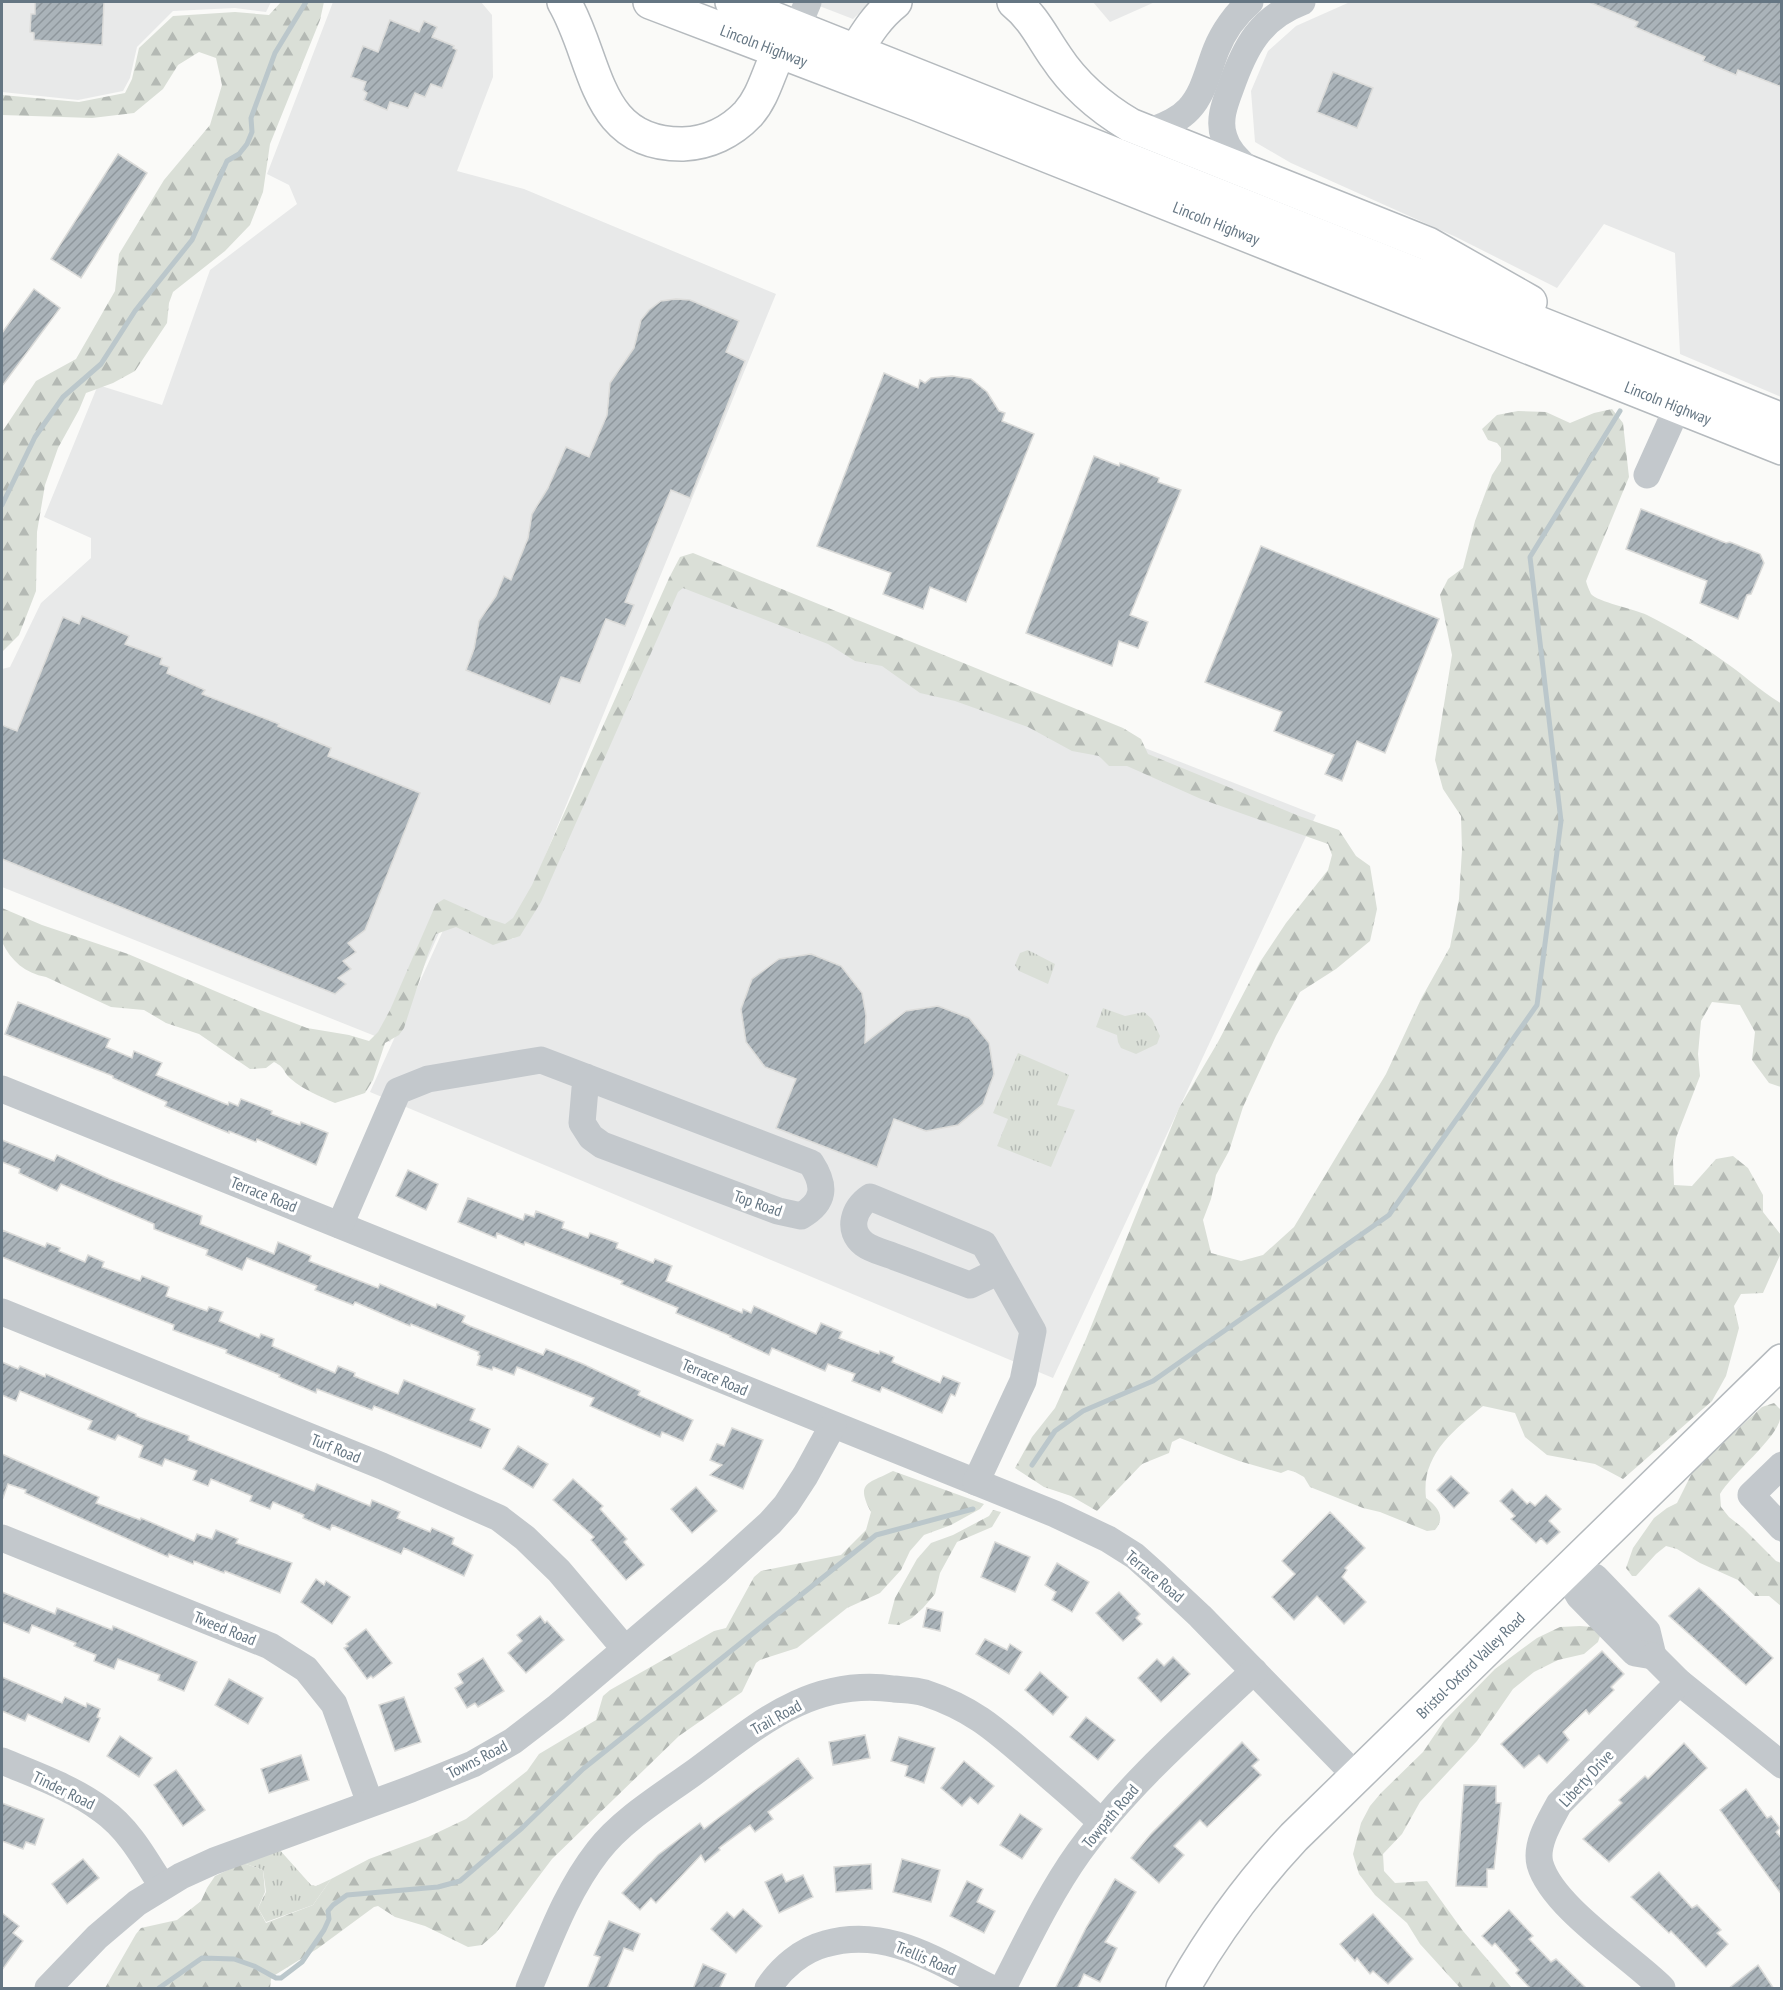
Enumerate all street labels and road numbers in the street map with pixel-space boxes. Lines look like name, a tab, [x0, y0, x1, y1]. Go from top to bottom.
street label: Lincoln Highway	[718, 20, 810, 71]
street label: Lincoln Highway	[1170, 197, 1263, 249]
street label: Lincoln Highway	[1622, 376, 1714, 429]
street label: Terrace Road	[228, 1172, 300, 1216]
street label: Top Road	[731, 1185, 785, 1221]
street label: Terrace Road	[679, 1354, 751, 1400]
street label: Turf Road	[308, 1429, 364, 1467]
street label: Terrace Road	[1122, 1546, 1188, 1606]
street label: Tweed Road	[191, 1606, 259, 1650]
street label: Bristol-Oxford Valley Road	[1412, 1608, 1529, 1723]
street label: Trail Road	[747, 1695, 805, 1739]
street label: Towns Road	[444, 1735, 510, 1783]
street label: Liberty Drive	[1555, 1745, 1617, 1811]
street label: Tinder Road	[30, 1766, 98, 1814]
street label: Towpath Road	[1078, 1780, 1143, 1852]
street label: Trellis Road	[893, 1936, 959, 1980]

